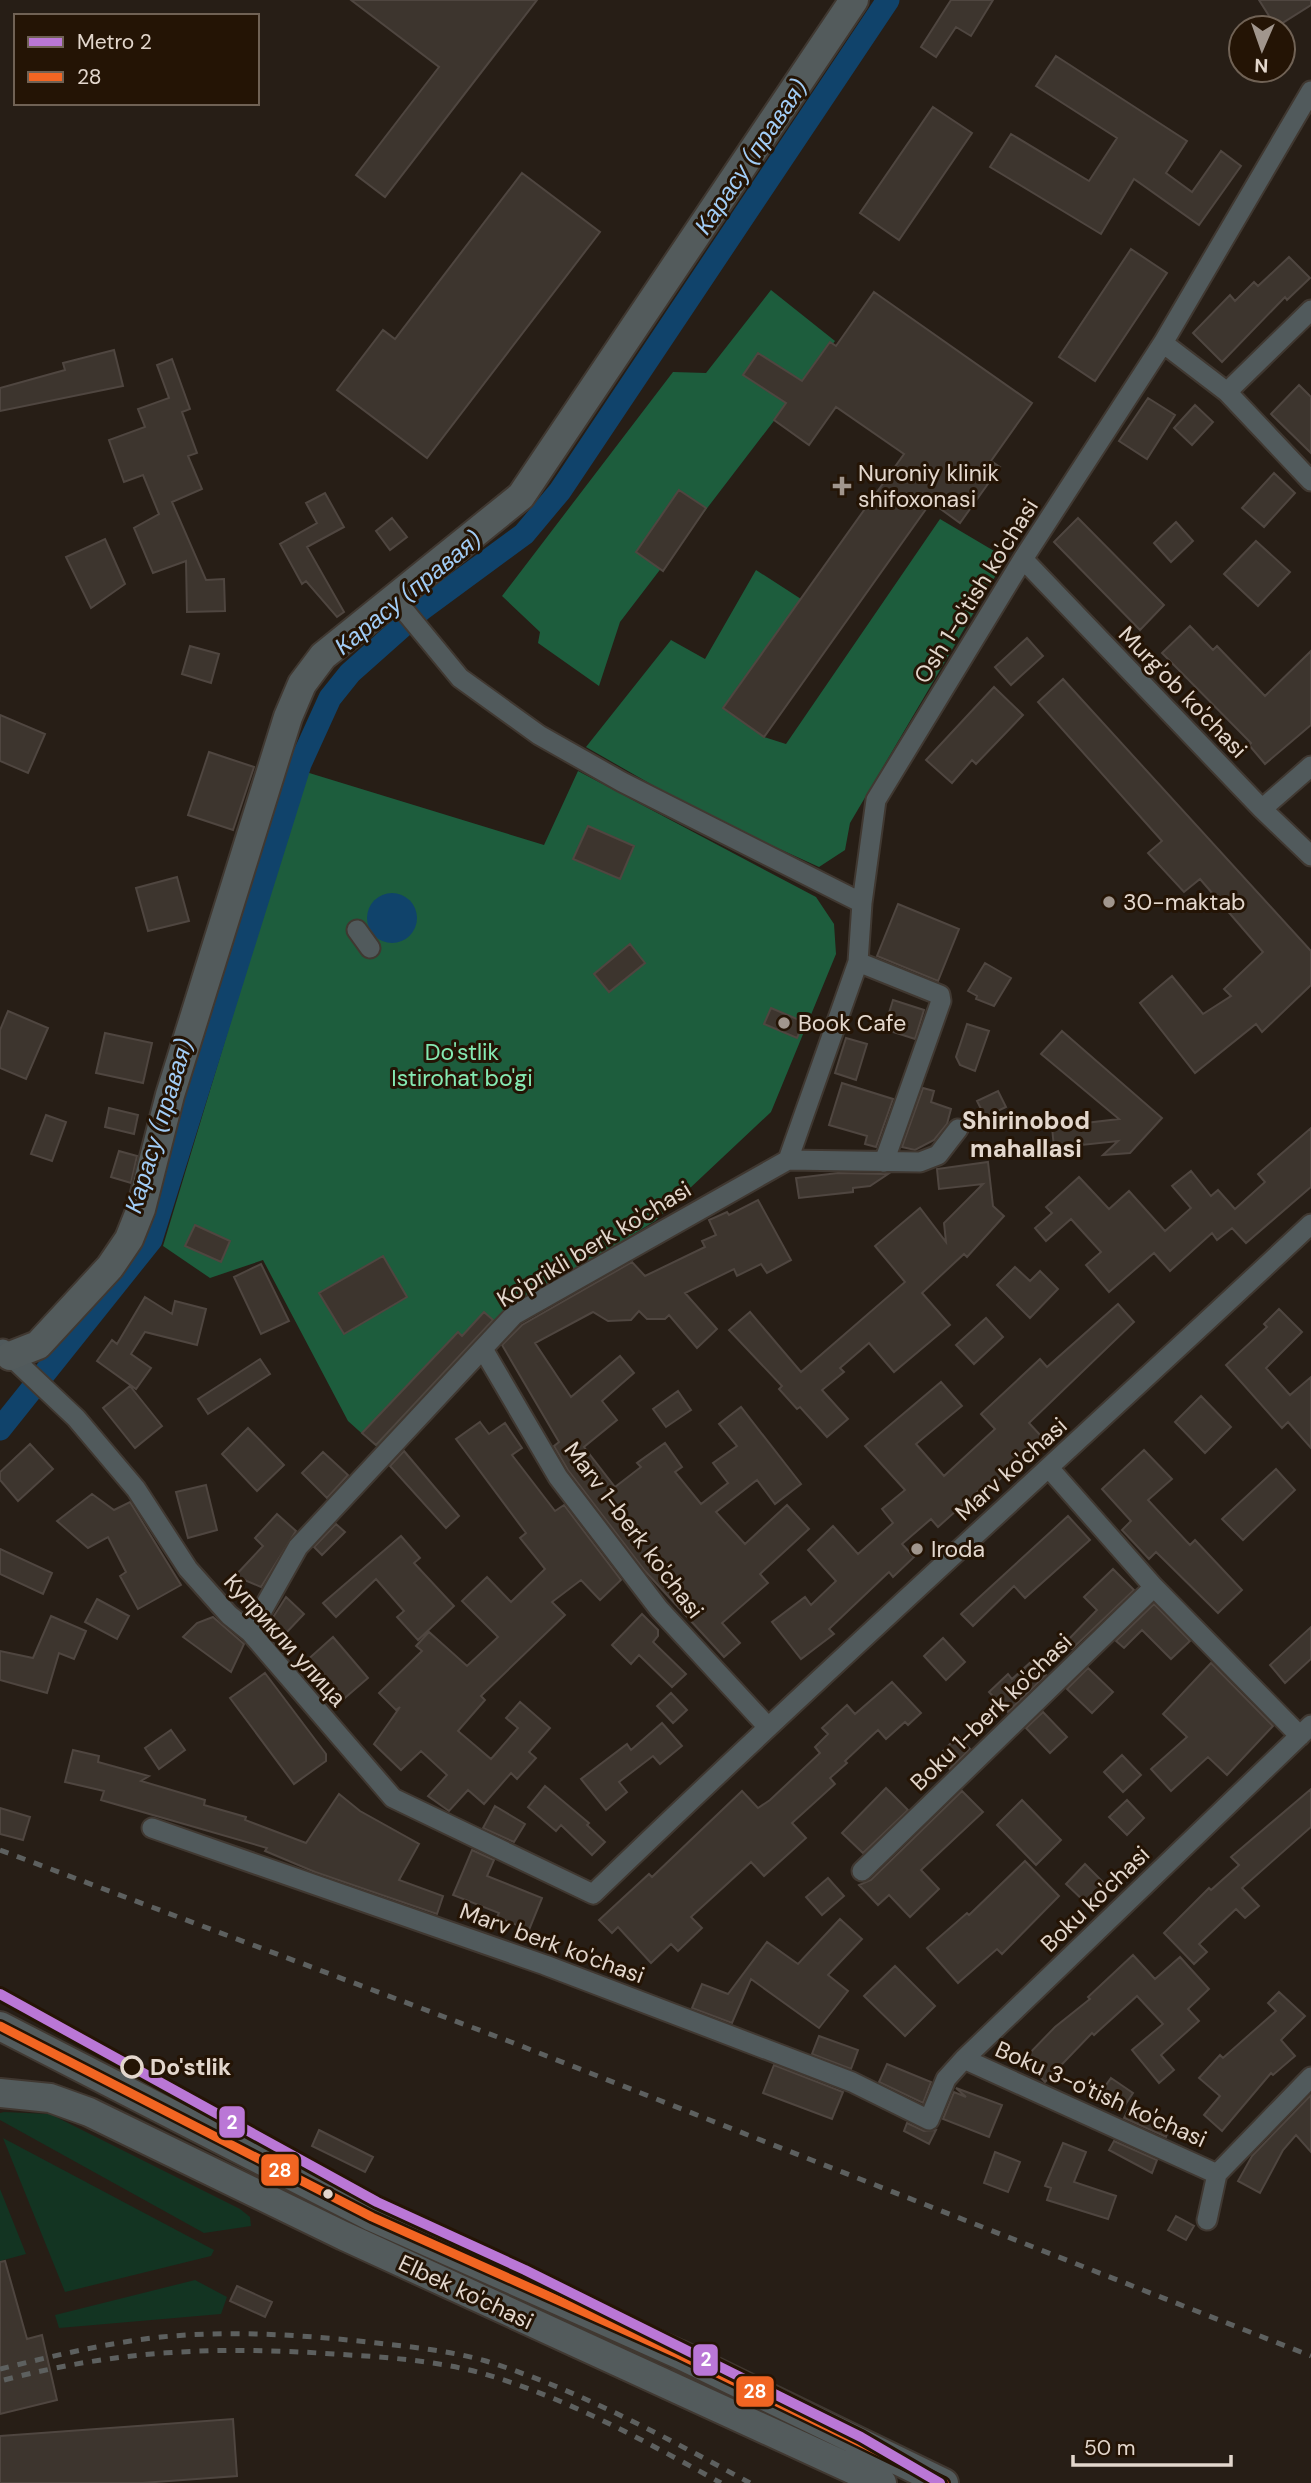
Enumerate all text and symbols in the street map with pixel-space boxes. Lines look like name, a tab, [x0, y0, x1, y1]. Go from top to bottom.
legend	[14, 14, 259, 105]
north arrow	[1227, 14, 1297, 84]
text: Metro 2	[77, 28, 152, 56]
text: N	[1254, 53, 1269, 78]
text: 28	[77, 63, 102, 91]
water label: Карасу (правая)	[687, 73, 814, 240]
place label: Nuroniy klinik shifoxonasi	[858, 458, 999, 514]
marker: Nuroniy klinik shifoxonasi	[832, 476, 852, 496]
street label: Osh 1-o'tish ko'chasi	[907, 493, 1045, 689]
water label: Карасу (правая)	[328, 524, 488, 662]
street label: Murg'ob ko'chasi	[1112, 620, 1254, 764]
place label: 30-maktab	[1123, 887, 1245, 917]
marker: 30-maktab	[1101, 894, 1117, 910]
place label: Book Cafe	[798, 1008, 906, 1038]
marker: Book Cafe	[776, 1015, 792, 1031]
water label: Карасу (правая)	[117, 1035, 200, 1217]
park label: Do'stlik Istirohat bo'gi	[391, 1037, 533, 1093]
district label: Shirinobod mahallasi	[962, 1105, 1090, 1164]
street label: Ko'prikli berk ko'chasi	[491, 1174, 697, 1314]
street label: Marv ko'chasi	[949, 1411, 1073, 1527]
street label: Marv 1-berk ko'chasi	[558, 1436, 710, 1624]
place label: Iroda	[931, 1534, 985, 1564]
marker: Iroda	[909, 1541, 925, 1557]
street label: Куприкли улица	[217, 1567, 353, 1713]
street label: Boku 1-berk ko'chasi	[904, 1627, 1078, 1797]
street label: Boku ko'chasi	[1034, 1839, 1156, 1959]
street label: Marv berk ko'chasi	[456, 1896, 648, 1990]
street label: Boku 3-o'tish ko'chasi	[991, 2034, 1211, 2154]
place label: Do'stlik	[150, 2052, 231, 2082]
marker: Do'stlik	[121, 2056, 143, 2078]
line badge: 2	[218, 2105, 246, 2139]
text: 2	[227, 2110, 238, 2135]
line badge: 28	[260, 2153, 300, 2187]
text: 28	[269, 2158, 291, 2183]
unlabelled marker	[321, 2187, 335, 2201]
street label: Elbek ko'chasi	[394, 2248, 538, 2336]
line badge: 2	[692, 2343, 719, 2377]
text: 2	[701, 2347, 712, 2372]
line badge: 28	[735, 2375, 775, 2408]
text: 28	[744, 2379, 766, 2404]
scale bar	[1073, 2424, 1230, 2468]
text: 50 m	[1084, 2434, 1135, 2462]

